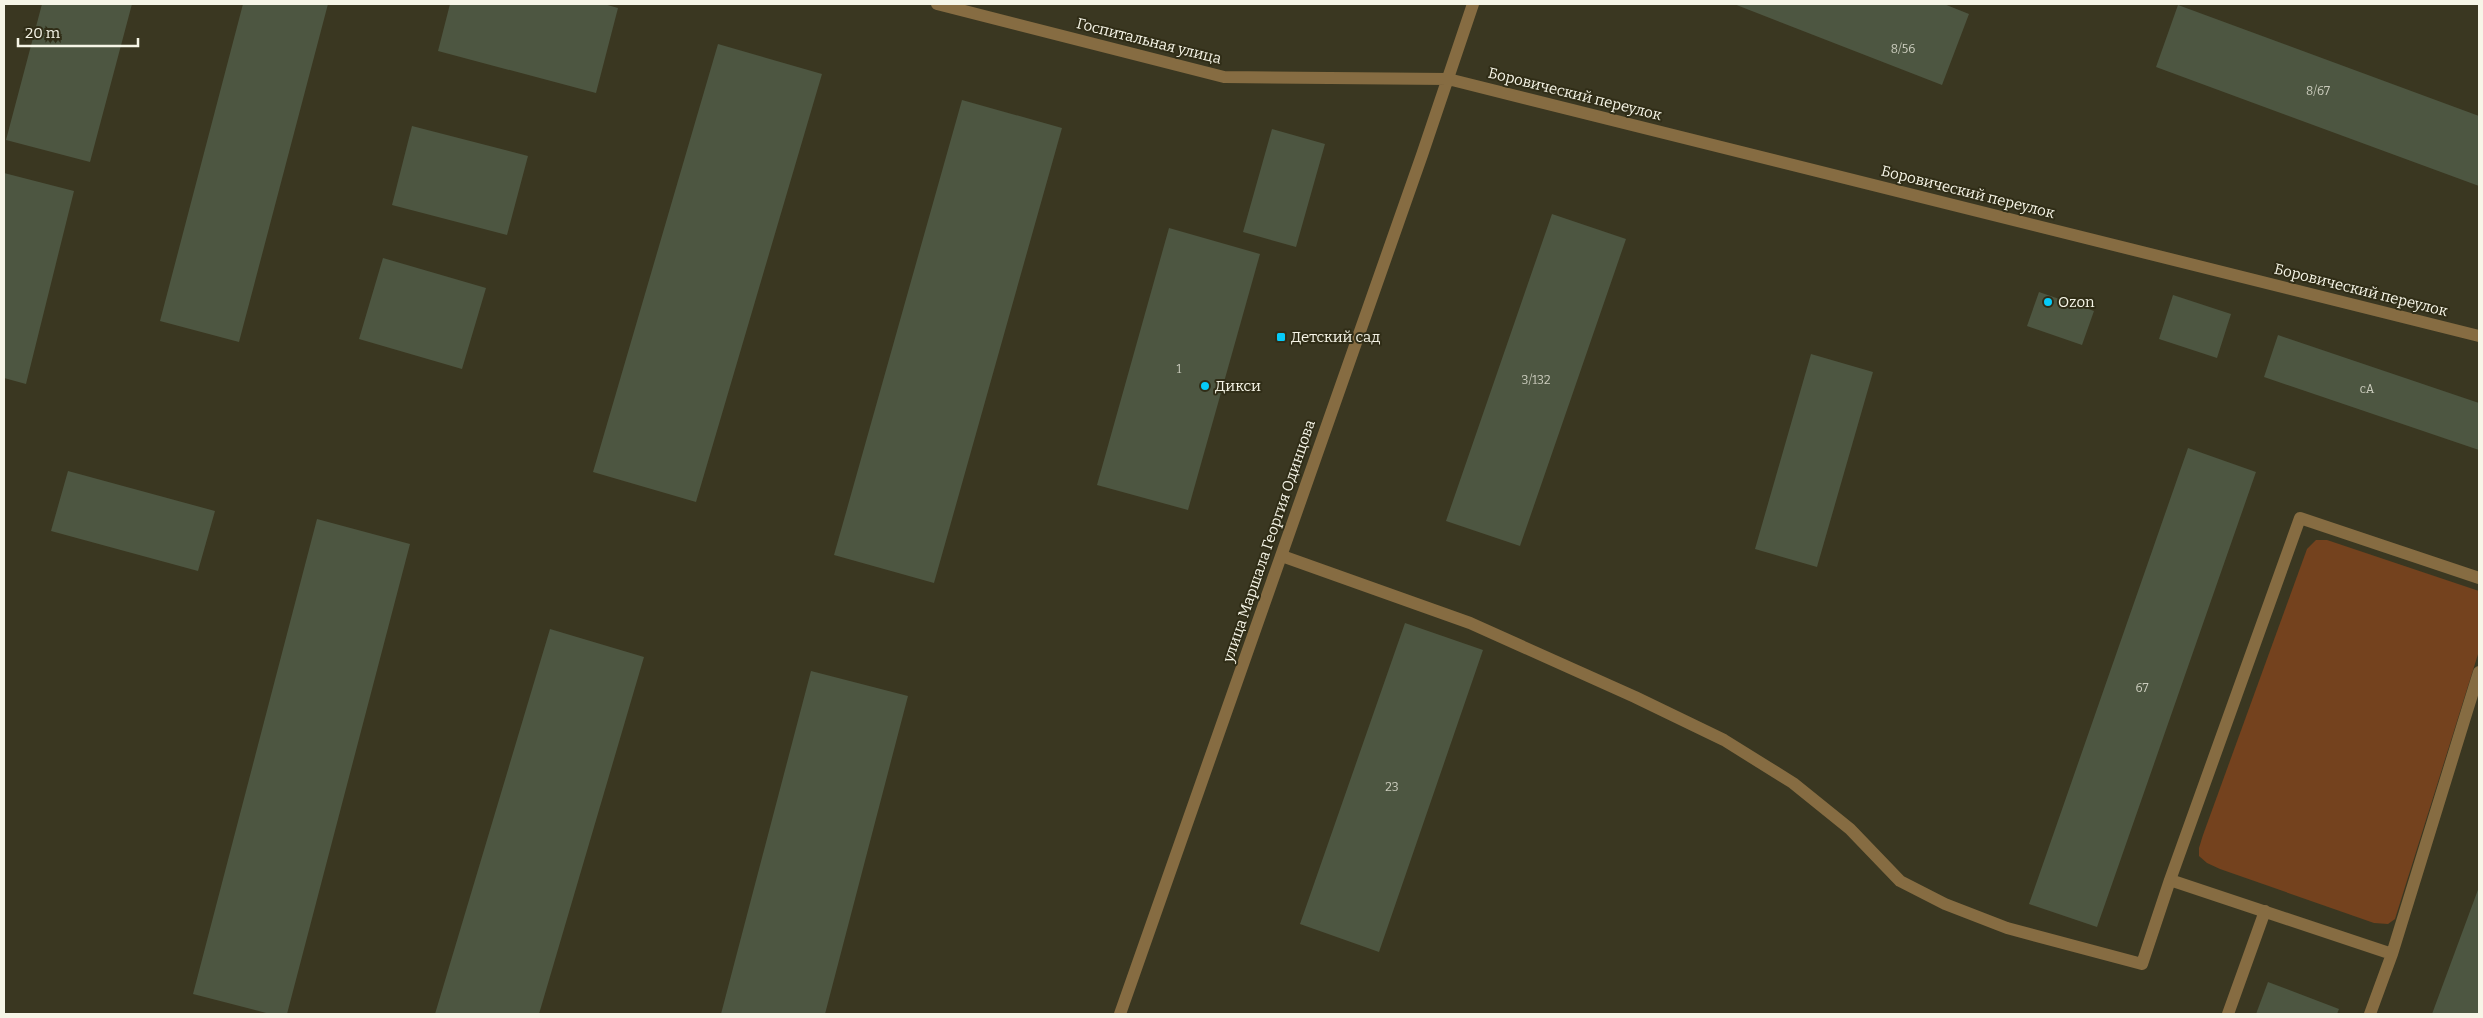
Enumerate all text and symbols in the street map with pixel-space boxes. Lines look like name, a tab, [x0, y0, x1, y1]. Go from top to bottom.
street label: Госпитальная улица	[1075, 14, 1223, 68]
scale bar	[18, 15, 138, 47]
text: 20 m	[25, 24, 61, 42]
house number: 8/56	[1891, 42, 1915, 56]
street label: Боровический переулок	[1486, 64, 1664, 124]
house number: 8/67	[2306, 84, 2330, 98]
street label: Боровический переулок	[1879, 162, 2057, 222]
street label: Боровический переулок	[2272, 260, 2450, 320]
place label: Ozon	[2058, 293, 2095, 311]
marker: Ozon	[2042, 296, 2054, 308]
place label: Детский сад	[1291, 328, 1380, 346]
marker: Детский сад	[1275, 331, 1287, 343]
house number: 1	[1177, 362, 1182, 376]
house number: 3/132	[1522, 373, 1550, 387]
place label: Дикси	[1215, 377, 1261, 395]
marker: Дикси	[1199, 380, 1211, 392]
house number: сА	[2360, 382, 2375, 396]
street label: улица Маршала Георгия Одинцова	[1219, 417, 1319, 666]
house number: 67	[2136, 681, 2148, 695]
house number: 23	[1385, 780, 1399, 794]

